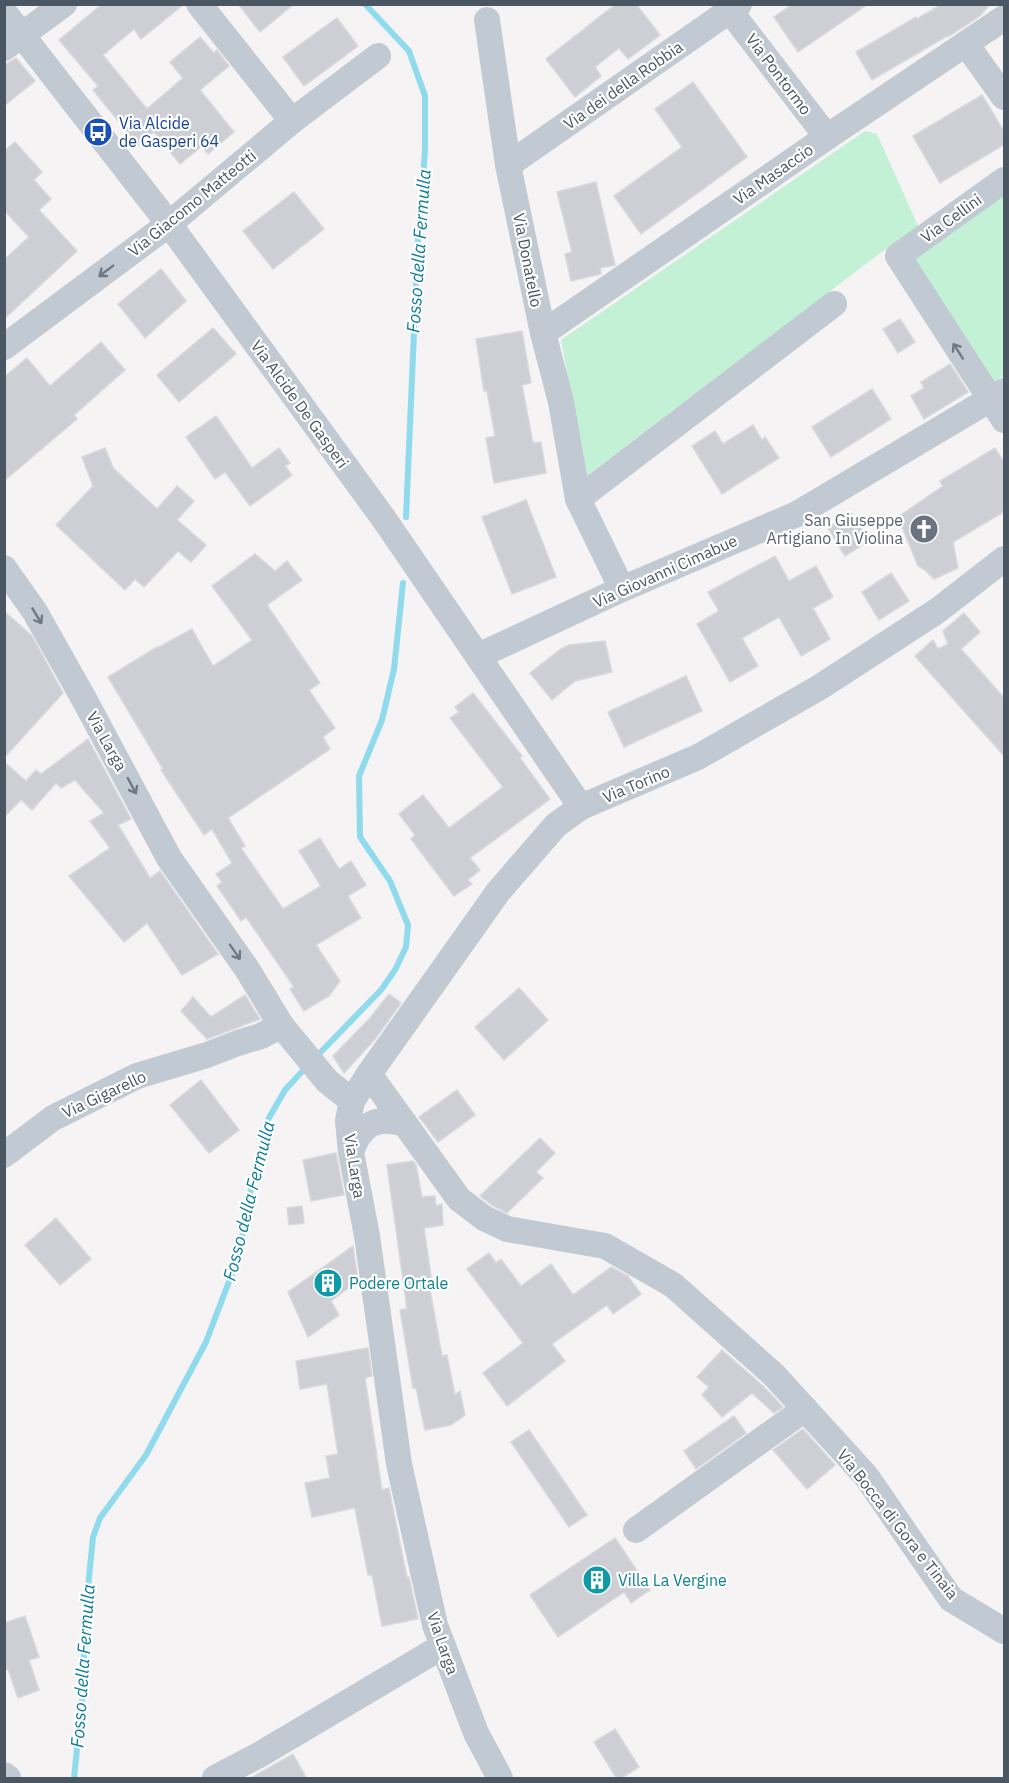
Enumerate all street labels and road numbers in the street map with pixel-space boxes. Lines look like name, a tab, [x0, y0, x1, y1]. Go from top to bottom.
street label: Via Pontormo	[742, 29, 816, 119]
street label: Via dei della Robbia	[560, 36, 687, 134]
street label: Via Masaccio	[729, 139, 817, 209]
street label: Via Giacomo Matteotti	[124, 145, 260, 261]
street label: Via Cellini	[917, 189, 985, 247]
street label: Via Donatello	[509, 211, 547, 309]
street label: Via Alcide De Gasperi	[247, 336, 353, 472]
street label: Via Giovanni Cimabue	[590, 530, 740, 612]
street label: Via Larga	[82, 708, 132, 775]
street label: Via Torino	[599, 761, 673, 807]
street label: Via Gigarello	[59, 1066, 149, 1122]
street label: Via Larga	[340, 1132, 370, 1200]
street label: Via Bocca di Gora e Tinaia	[833, 1445, 963, 1603]
street label: Via Larga	[423, 1609, 463, 1677]

